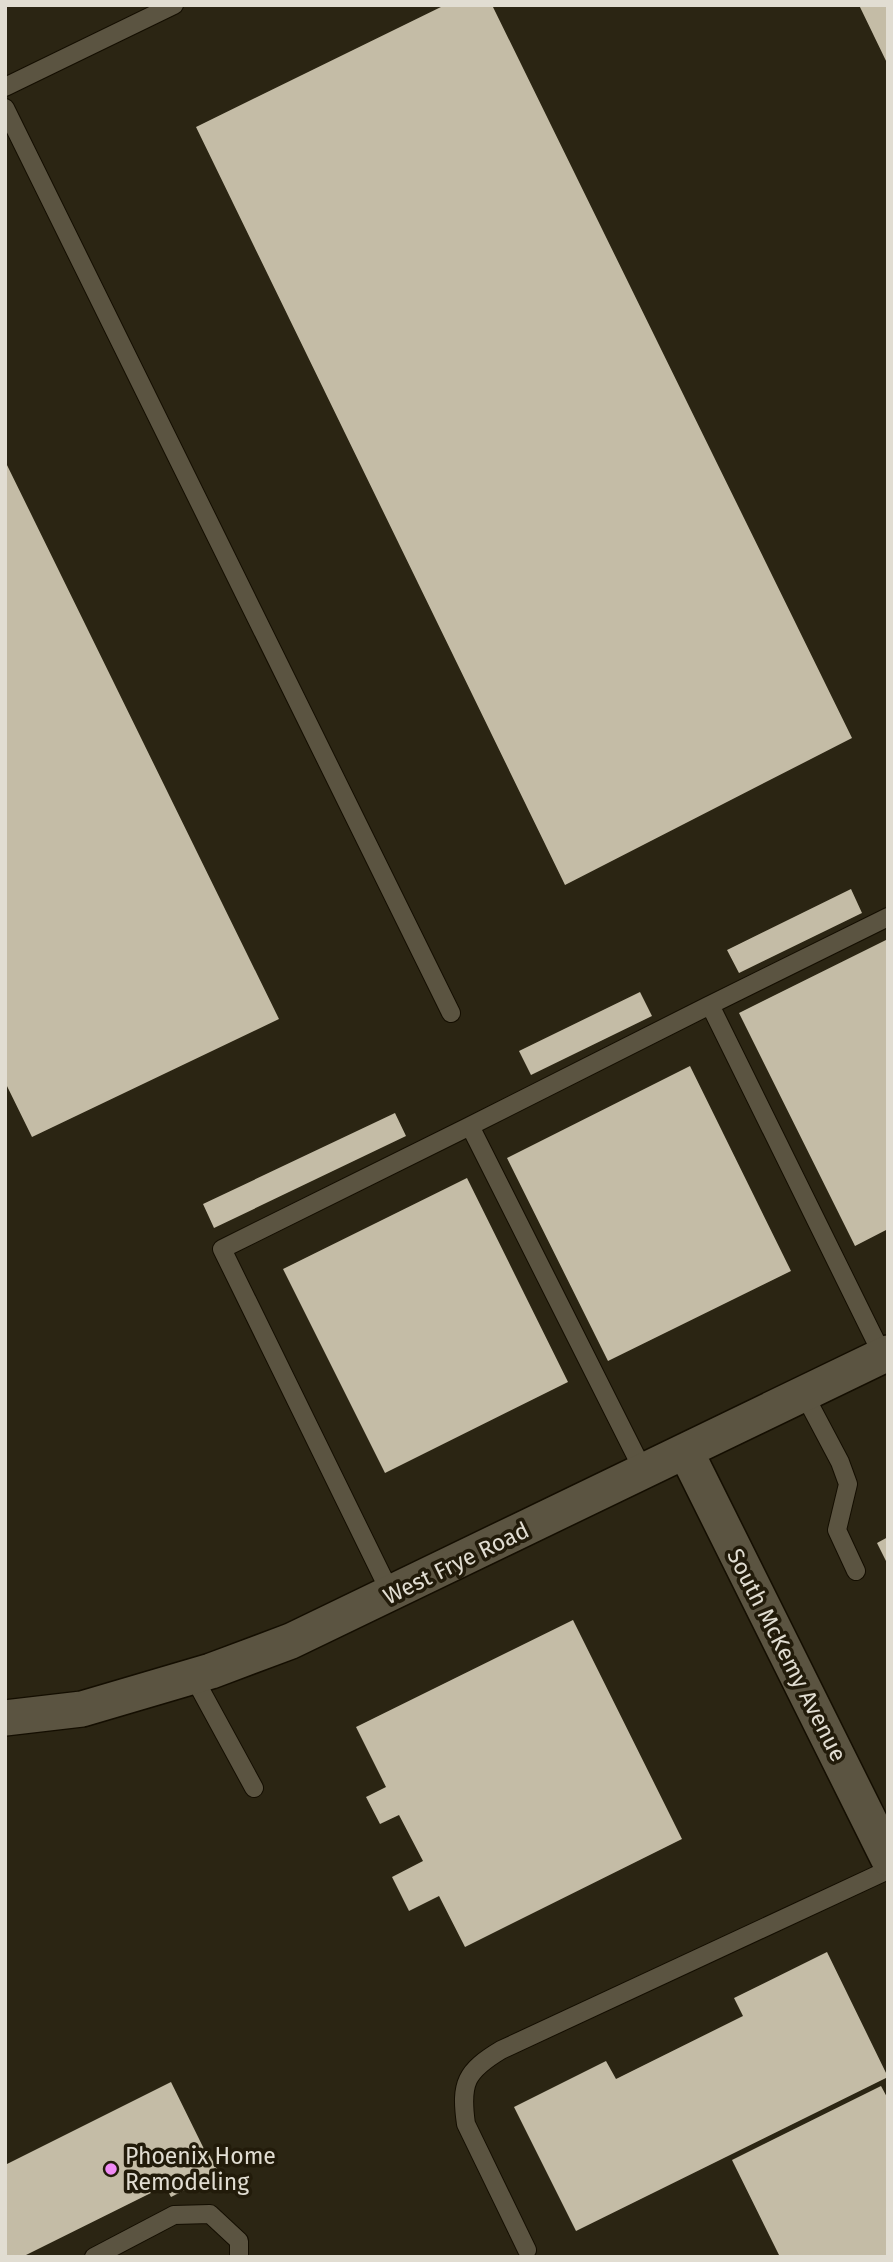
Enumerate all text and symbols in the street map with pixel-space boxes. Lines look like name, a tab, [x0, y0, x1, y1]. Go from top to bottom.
street label: West Frye Road	[379, 1516, 533, 1610]
street label: South McKemy Avenue	[721, 1544, 853, 1766]
place label: Phoenix Home Remodeling	[125, 2142, 276, 2196]
marker: Phoenix Home Remodeling	[103, 2161, 119, 2177]

